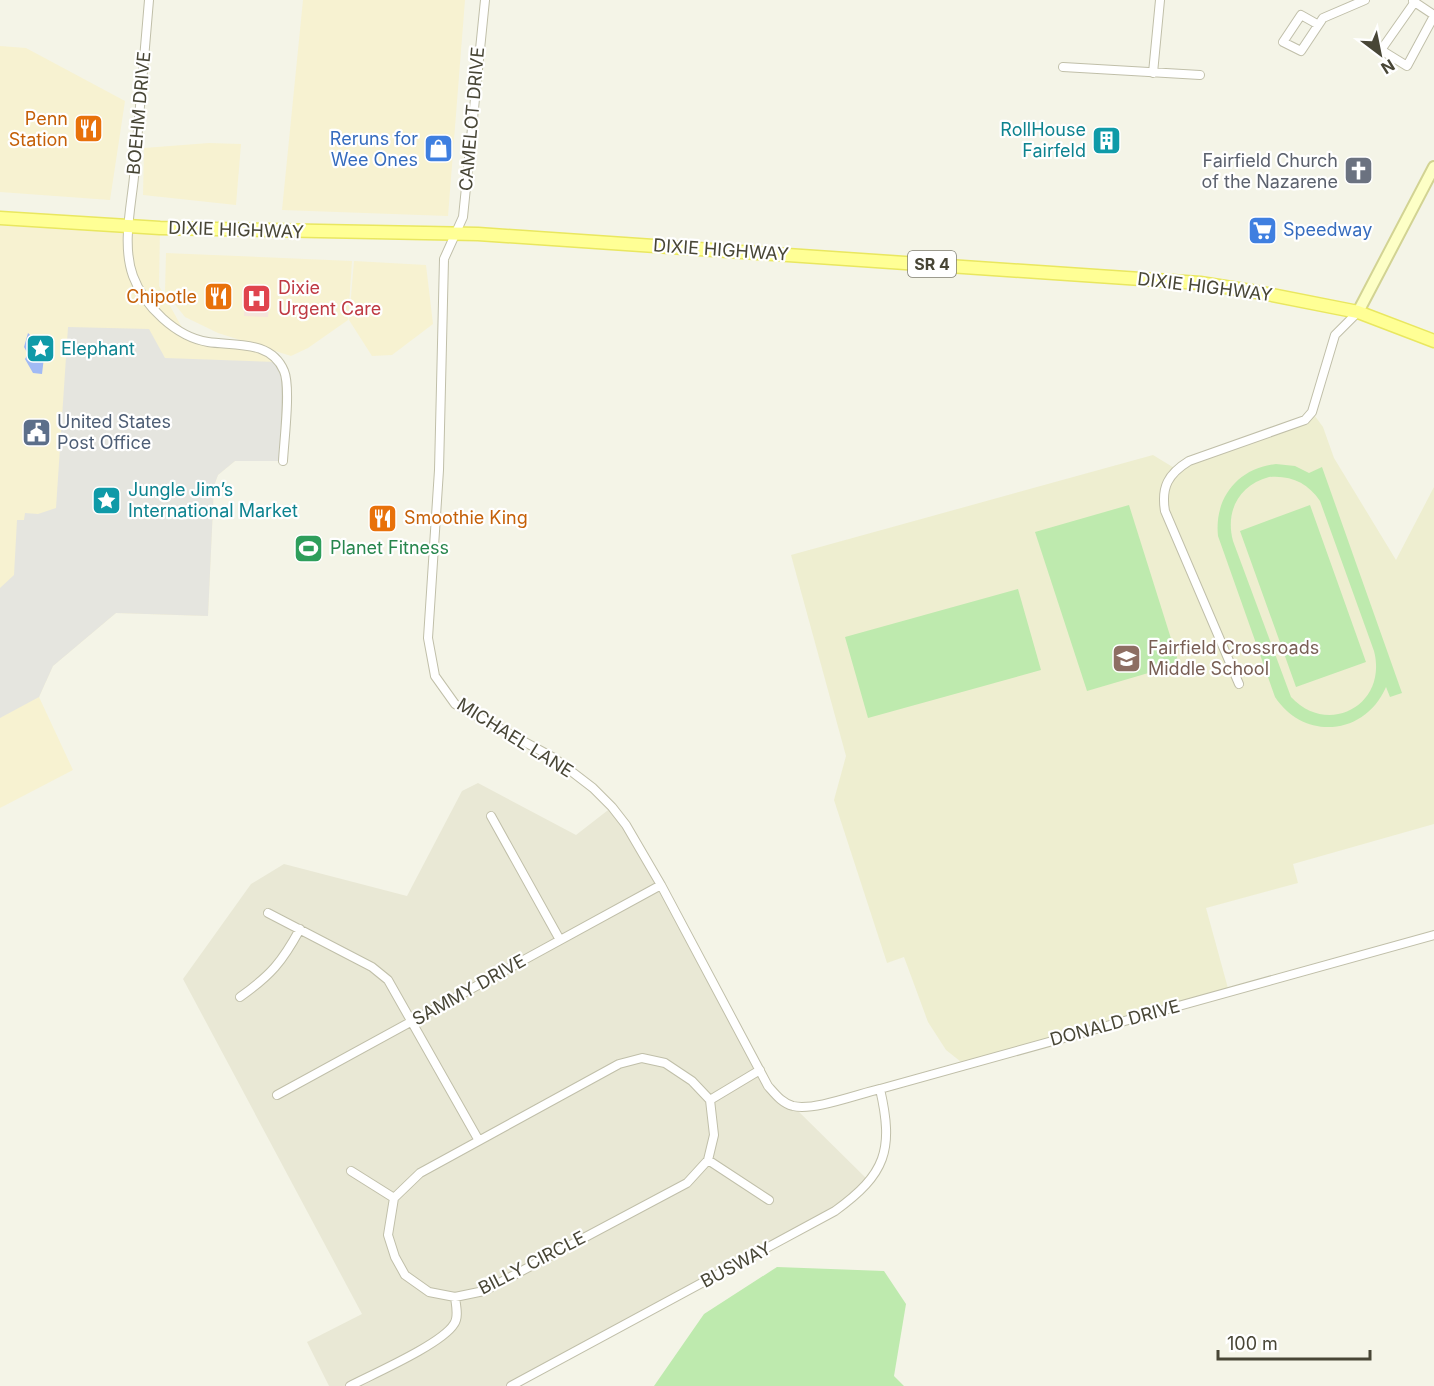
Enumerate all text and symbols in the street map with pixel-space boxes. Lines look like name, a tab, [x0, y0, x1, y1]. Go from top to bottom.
north arrow	[1350, 24, 1410, 84]
street label: CAMELOT DRIVE	[455, 46, 488, 192]
street label: BOEHM DRIVE	[123, 50, 154, 175]
text: N	[1377, 55, 1398, 78]
place label: Penn Station	[9, 108, 68, 150]
restaurant icon: Penn Station	[73, 113, 105, 145]
place label: RollHouse Fairfeld	[1000, 119, 1086, 161]
building icon: RollHouse Fairfeld	[1091, 124, 1123, 156]
place label: Reruns for Wee Ones	[330, 128, 418, 170]
shop icon: Reruns for Wee Ones	[423, 133, 455, 165]
place label: Fairfield Church of the Nazarene	[1202, 150, 1338, 192]
church icon: Fairfield Church of the Nazarene	[1343, 155, 1375, 187]
supermarket icon: Speedway	[1246, 214, 1278, 246]
street label: DIXIE HIGHWAY	[168, 217, 304, 242]
place label: Speedway	[1283, 219, 1372, 240]
street label: DIXIE HIGHWAY	[653, 234, 790, 265]
road number: SR 4	[908, 251, 956, 277]
street label: DIXIE HIGHWAY	[1136, 268, 1274, 305]
place label: Dixie Urgent Care	[278, 277, 381, 319]
restaurant icon: Chipotle	[202, 281, 234, 313]
hospital icon: Dixie Urgent Care	[241, 282, 273, 314]
place label: Chipotle	[126, 286, 197, 307]
place icon: Elephant	[24, 333, 56, 365]
place label: Elephant	[61, 338, 135, 359]
place label: United States Post Office	[57, 411, 171, 453]
public building icon: United States Post Office	[20, 416, 52, 448]
place label: Jungle Jim’s International Market	[128, 479, 298, 521]
place icon: Jungle Jim’s International Market	[91, 484, 123, 516]
restaurant icon: Smoothie King	[367, 502, 399, 534]
place label: Smoothie King	[404, 507, 528, 528]
sports icon: Planet Fitness	[293, 532, 325, 564]
place label: Planet Fitness	[330, 537, 449, 558]
place label: Fairfield Crossroads Middle School	[1148, 637, 1319, 679]
school or university icon: Fairfield Crossroads Middle School	[1111, 642, 1143, 674]
street label: MICHAEL LANE	[453, 693, 577, 782]
street label: SAMMY DRIVE	[408, 950, 529, 1029]
street label: DONALD DRIVE	[1048, 995, 1182, 1050]
street label: BILLY CIRCLE	[475, 1227, 589, 1299]
street label: BUSWAY	[697, 1237, 775, 1292]
scale bar	[1218, 1323, 1370, 1361]
text: 100 m	[1227, 1333, 1278, 1354]

